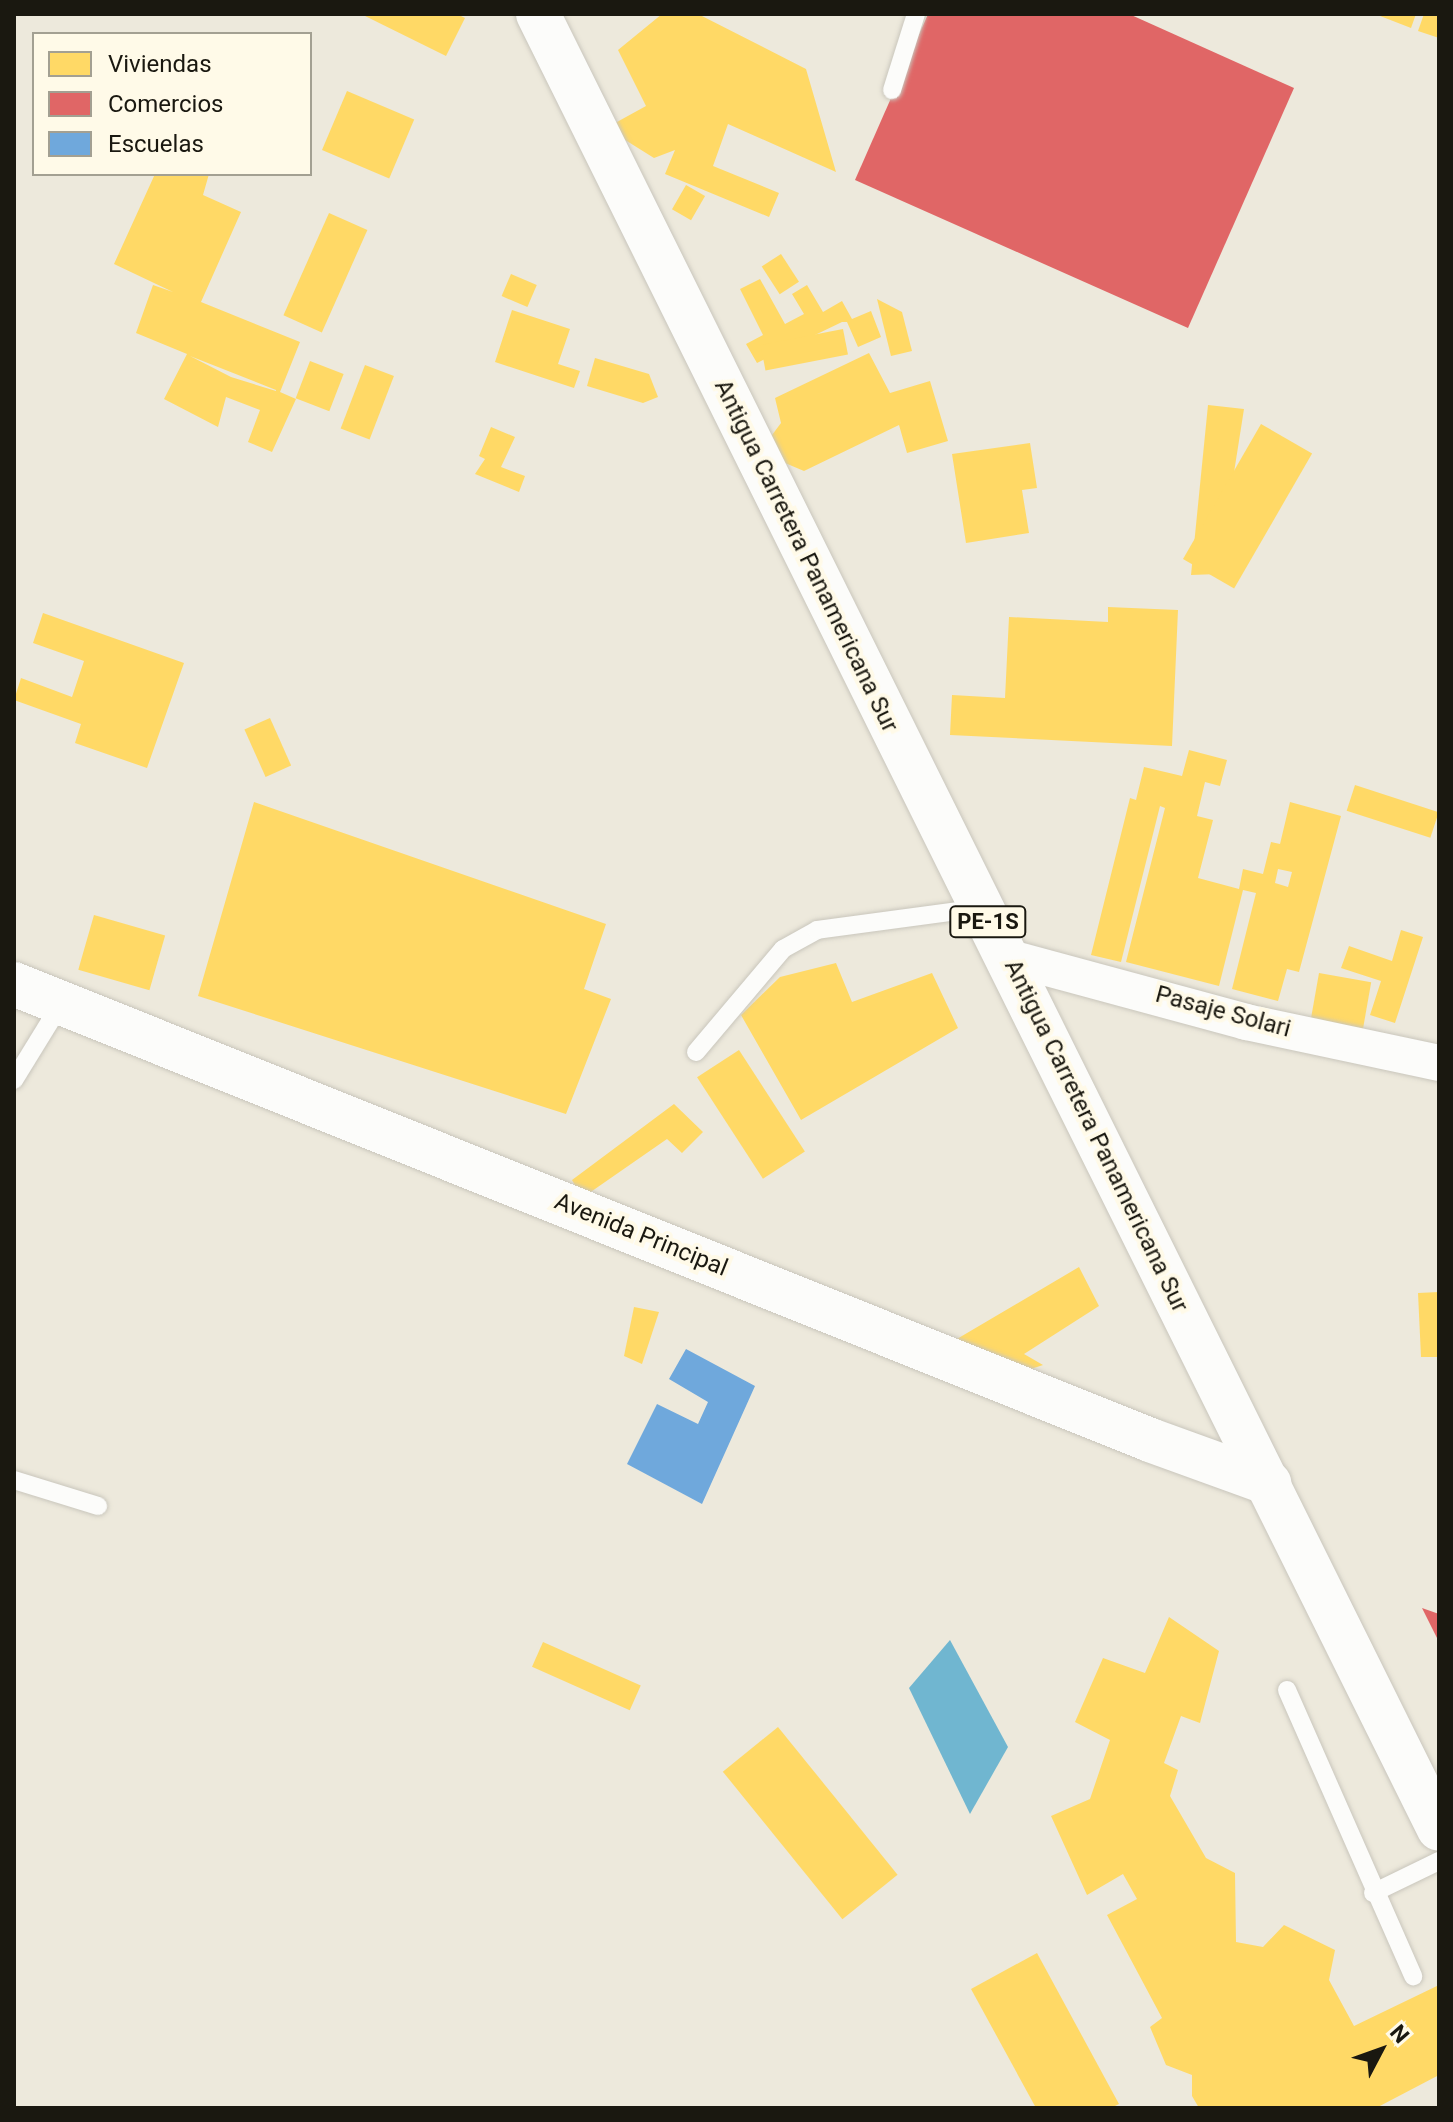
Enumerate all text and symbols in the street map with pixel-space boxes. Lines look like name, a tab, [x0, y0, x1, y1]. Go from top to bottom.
legend	[32, 32, 312, 176]
text: Viviendas	[108, 50, 212, 78]
text: Comercios	[108, 90, 223, 118]
text: Escuelas	[108, 130, 204, 158]
street label: Antigua Carretera Panamericana Sur	[708, 375, 904, 737]
road number: PE-1S	[948, 904, 1028, 940]
street label: Antigua Carretera Panamericana Sur	[998, 955, 1194, 1317]
street label: Pasaje Solari	[1152, 980, 1294, 1044]
street label: Avenida Principal	[550, 1187, 732, 1283]
north arrow	[1341, 2010, 1421, 2090]
text: N	[1385, 2020, 1414, 2048]

